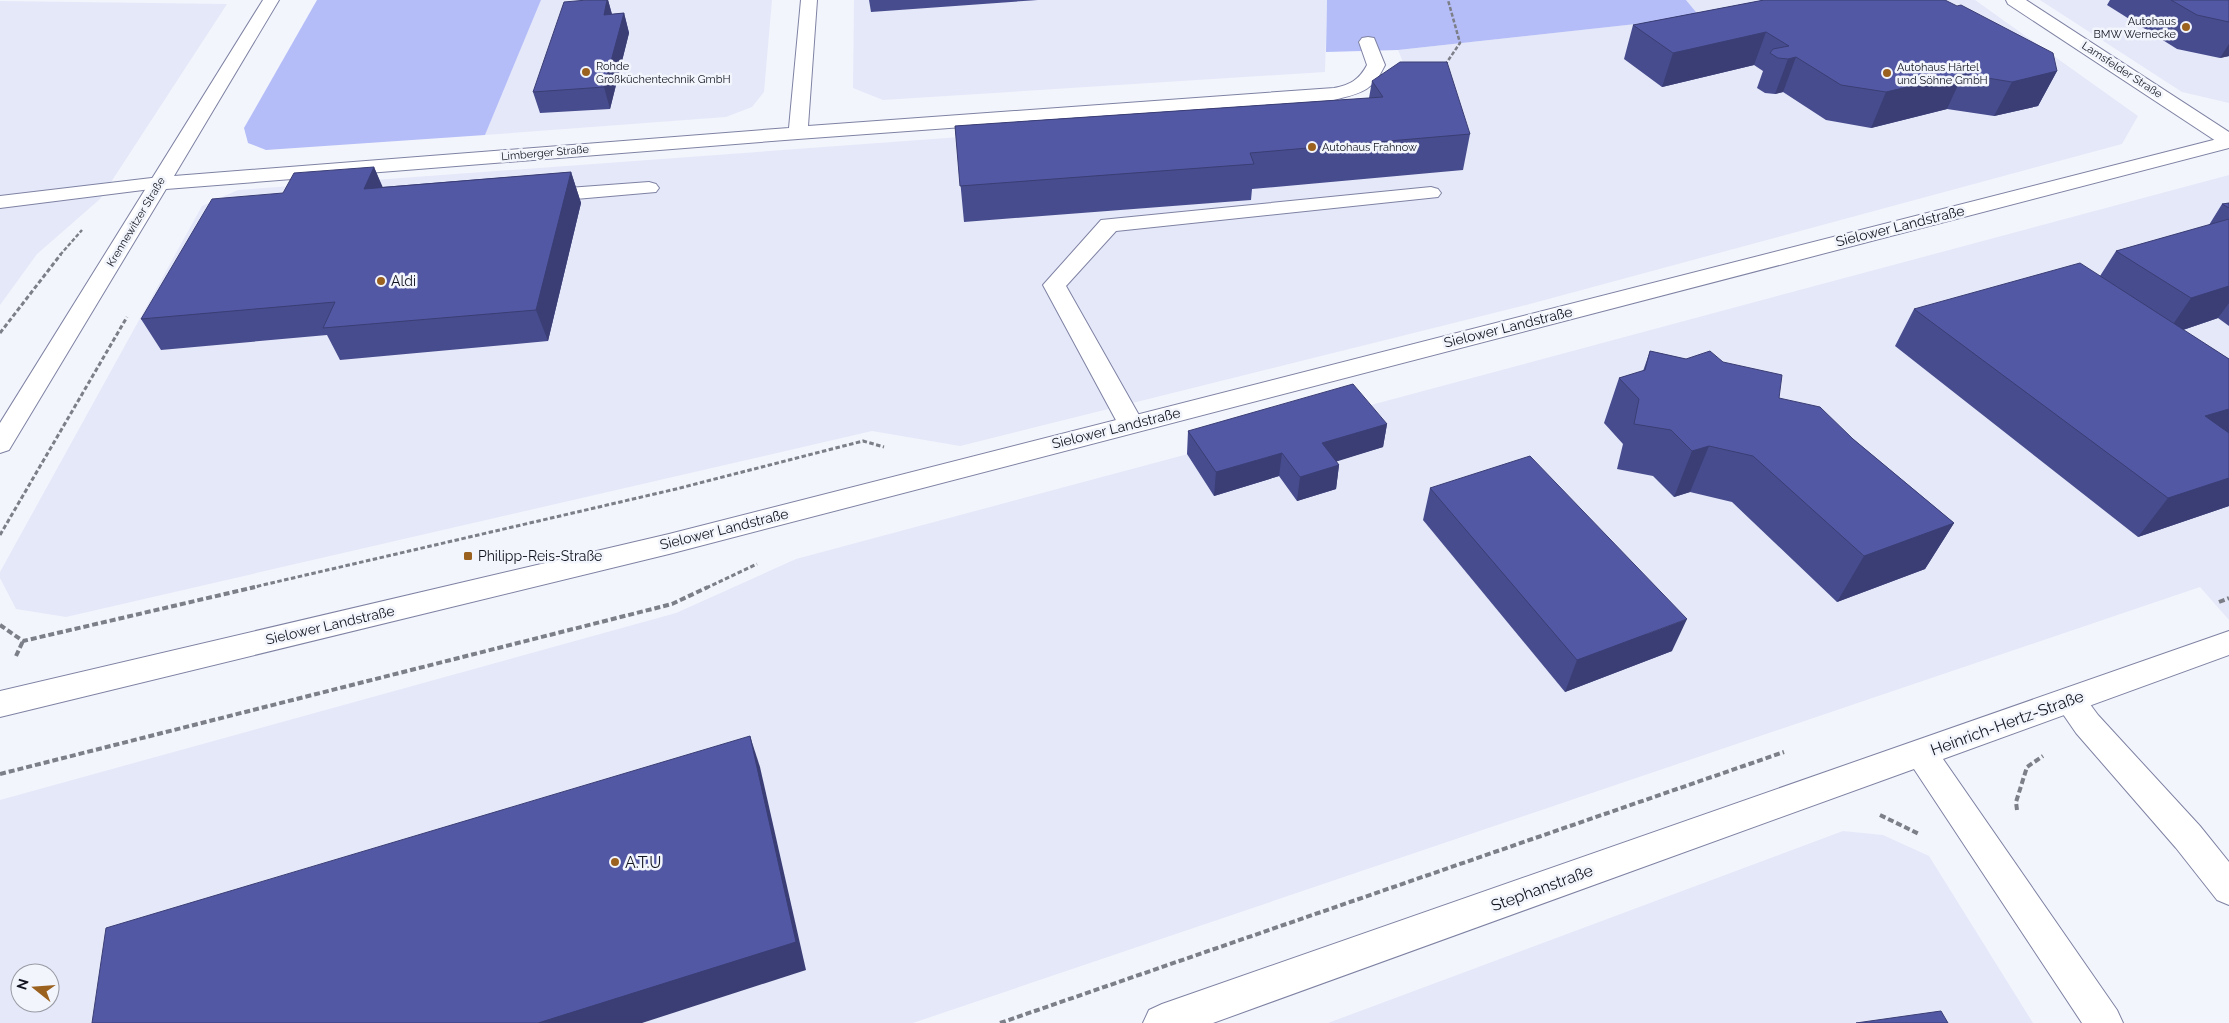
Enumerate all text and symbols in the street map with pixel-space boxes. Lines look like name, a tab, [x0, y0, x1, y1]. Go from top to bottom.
place label: Autohaus BMW Wernecke	[2093, 15, 2177, 41]
marker: Autohaus BMW Wernecke	[2180, 21, 2192, 33]
street label: Lamsfelder Straße	[2079, 39, 2165, 101]
place label: Rohde Großküchentechnik GmbH	[596, 60, 731, 86]
place label: Autohaus Härtel und Söhne GmbH	[1897, 61, 1988, 87]
marker: Rohde Großküchentechnik GmbH	[580, 66, 592, 78]
marker: Autohaus Härtel und Söhne GmbH	[1881, 67, 1893, 79]
marker: Autohaus Frahnow	[1306, 141, 1318, 153]
place label: Autohaus Frahnow	[1322, 141, 1417, 154]
street label: Limberger Straße	[501, 143, 590, 163]
street label: Krennewitzer Straße	[104, 174, 168, 269]
street label: Sielower Landstraße	[1834, 202, 1966, 250]
place label: Aldi	[391, 273, 416, 289]
marker: Aldi	[375, 275, 387, 287]
street label: Sielower Landstraße	[1442, 303, 1574, 351]
street label: Sielower Landstraße	[1050, 404, 1182, 452]
street label: Sielower Landstraße	[658, 505, 790, 553]
place label: Philipp-Reis-Straße	[478, 548, 602, 564]
marker: Philipp-Reis-Straße	[462, 550, 474, 562]
street label: Sielower Landstraße	[264, 602, 396, 648]
street label: Heinrich-Hertz-Straße	[1928, 686, 2086, 760]
place label: A.T.U	[625, 853, 661, 872]
marker: A.T.U	[609, 856, 621, 868]
street label: Stephanstraße	[1488, 861, 1596, 915]
north arrow	[10, 963, 60, 1013]
text: N	[13, 977, 32, 992]

